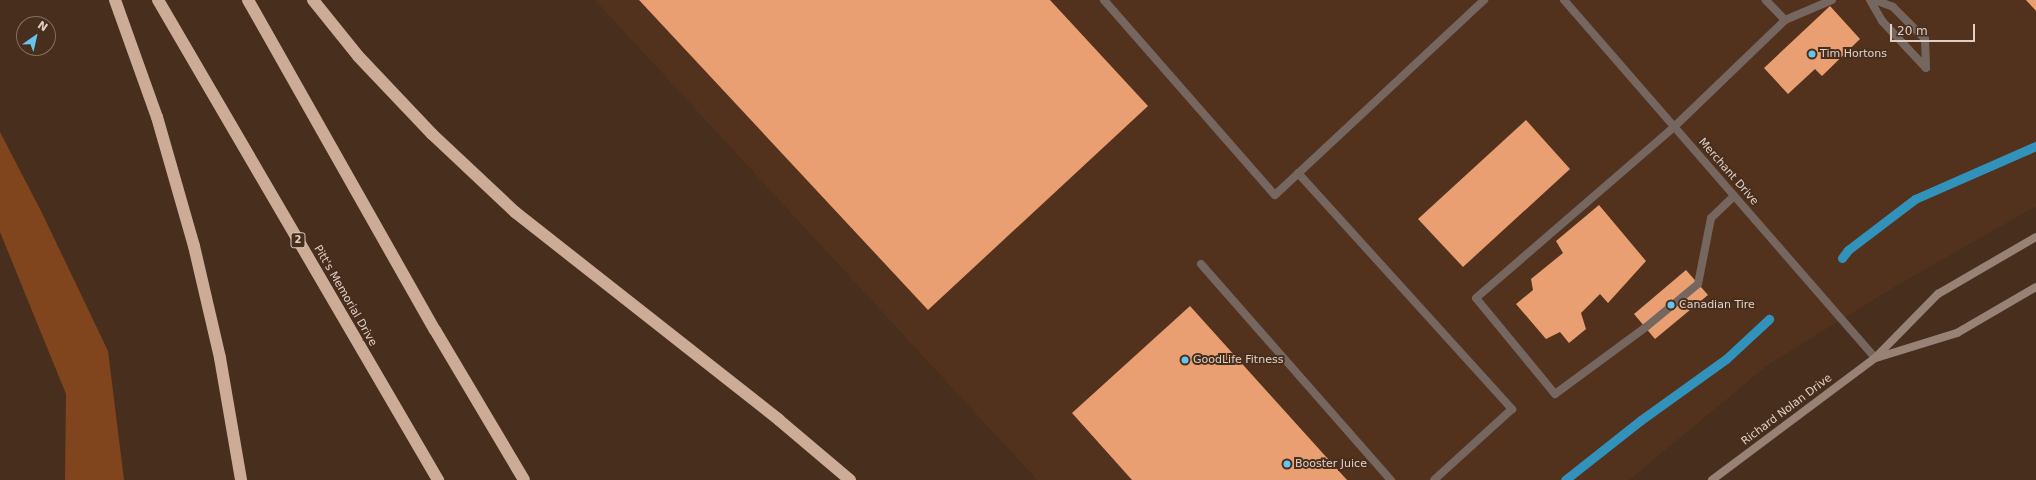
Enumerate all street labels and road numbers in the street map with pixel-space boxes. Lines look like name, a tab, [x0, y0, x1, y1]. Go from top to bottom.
street label: Merchant Drive	[1695, 136, 1761, 208]
road number: 2	[290, 232, 306, 248]
street label: Pitt's Memorial Drive	[311, 243, 379, 349]
street label: Richard Nolan Drive	[1739, 372, 1835, 448]

